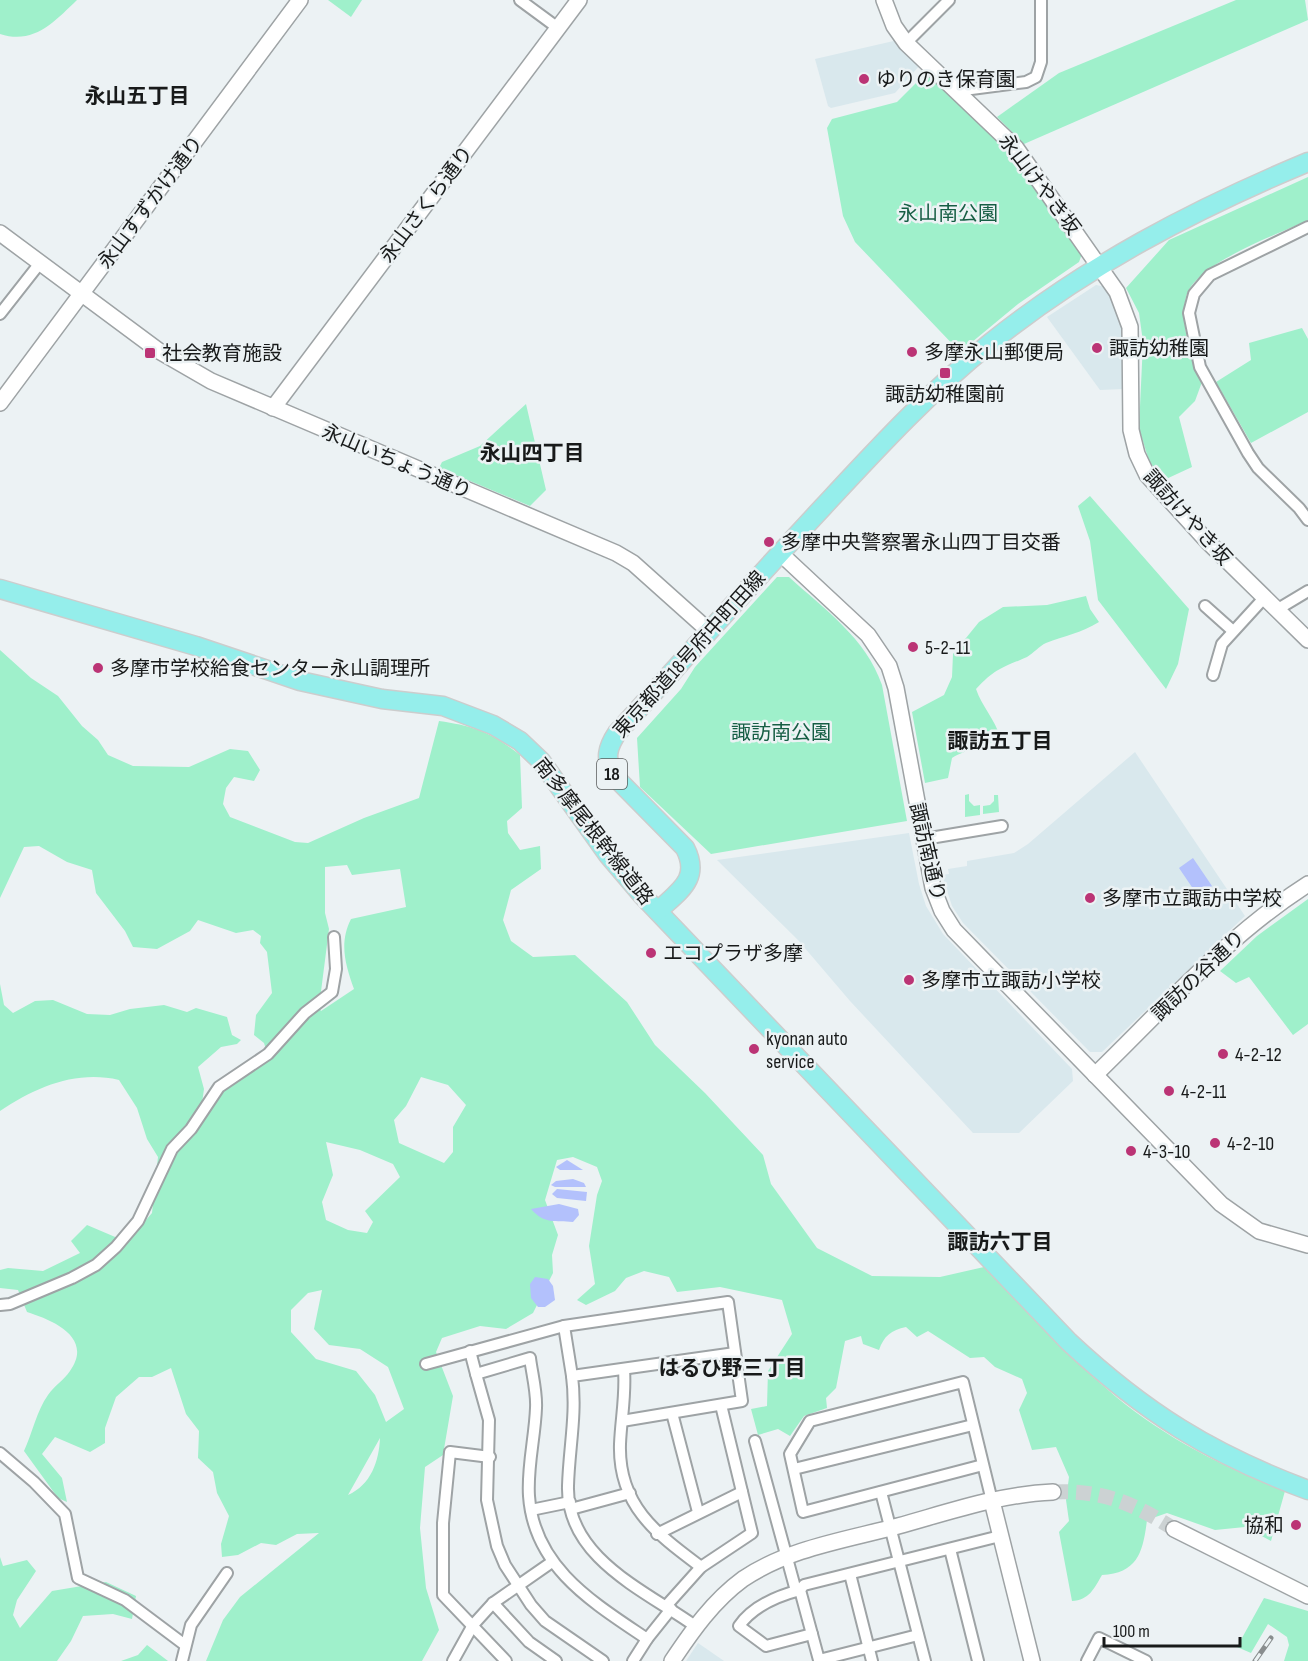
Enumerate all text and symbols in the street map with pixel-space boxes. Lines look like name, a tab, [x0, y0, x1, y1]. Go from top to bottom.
place label: ゆりのき保育園	[876, 68, 1015, 92]
marker: ゆりのき保育園	[857, 72, 871, 86]
district label: 永山五丁目	[85, 84, 190, 109]
street label: 永山けやき坂	[994, 129, 1085, 240]
street label: 永山すずかけ通り	[93, 131, 209, 274]
street label: 永山さくら通り	[375, 141, 479, 268]
park label: 永山南公園	[898, 202, 998, 226]
place label: 諏訪幼稚園	[1109, 337, 1209, 361]
place label: 多摩永山郵便局	[924, 341, 1064, 365]
marker: 諏訪幼稚園	[1090, 341, 1104, 355]
place label: 社会教育施設	[162, 342, 282, 366]
marker: 多摩永山郵便局	[905, 345, 919, 359]
marker: 社会教育施設	[143, 346, 157, 360]
marker: 諏訪幼稚園前	[938, 366, 952, 380]
place label: 諏訪幼稚園前	[885, 383, 1005, 407]
street label: 永山いちょう通り	[318, 420, 475, 504]
district label: 永山四丁目	[480, 441, 585, 466]
street label: 諏訪けやき坂	[1138, 465, 1236, 570]
place label: 多摩中央警察署永山四丁目交番	[781, 531, 1061, 555]
marker: 多摩中央警察署永山四丁目交番	[762, 535, 776, 549]
street label: 東京都道18号府中町田線	[609, 566, 771, 743]
place label: 5-2-11	[925, 636, 970, 660]
marker: 5-2-11	[906, 640, 920, 654]
place label: 多摩市学校給食センター永山調理所	[110, 657, 430, 681]
marker: 多摩市学校給食センター永山調理所	[91, 661, 105, 675]
park label: 諏訪南公園	[731, 721, 831, 745]
district label: 諏訪五丁目	[948, 729, 1053, 754]
street label: 南多摩尾根幹線道路	[528, 753, 658, 910]
road number: 18	[597, 759, 627, 789]
street label: 諏訪南通り	[904, 801, 950, 904]
place label: 多摩市立諏訪中学校	[1102, 887, 1282, 911]
marker: 多摩市立諏訪中学校	[1083, 891, 1097, 905]
street label: 諏訪の谷通り	[1147, 925, 1250, 1026]
place label: エコプラザ多摩	[663, 942, 803, 966]
marker: エコプラザ多摩	[644, 946, 658, 960]
place label: 多摩市立諏訪小学校	[921, 969, 1101, 993]
marker: 多摩市立諏訪小学校	[902, 973, 916, 987]
place label: kyonan auto service	[766, 1027, 848, 1074]
marker: kyonan auto service	[747, 1042, 761, 1056]
place label: 4-2-12	[1235, 1043, 1282, 1067]
marker: 4-2-12	[1216, 1047, 1230, 1061]
place label: 4-2-11	[1181, 1080, 1226, 1104]
marker: 4-2-11	[1162, 1084, 1176, 1098]
place label: 4-2-10	[1227, 1132, 1274, 1156]
marker: 4-2-10	[1208, 1136, 1222, 1150]
place label: 4-3-10	[1143, 1140, 1190, 1164]
marker: 4-3-10	[1124, 1144, 1138, 1158]
district label: 諏訪六丁目	[948, 1230, 1053, 1255]
district label: はるひ野三丁目	[659, 1356, 806, 1381]
place label: 協和	[1244, 1514, 1284, 1538]
marker: 協和	[1289, 1518, 1303, 1532]
scale bar	[1104, 1610, 1240, 1648]
text: 100 m	[1113, 1621, 1150, 1642]

